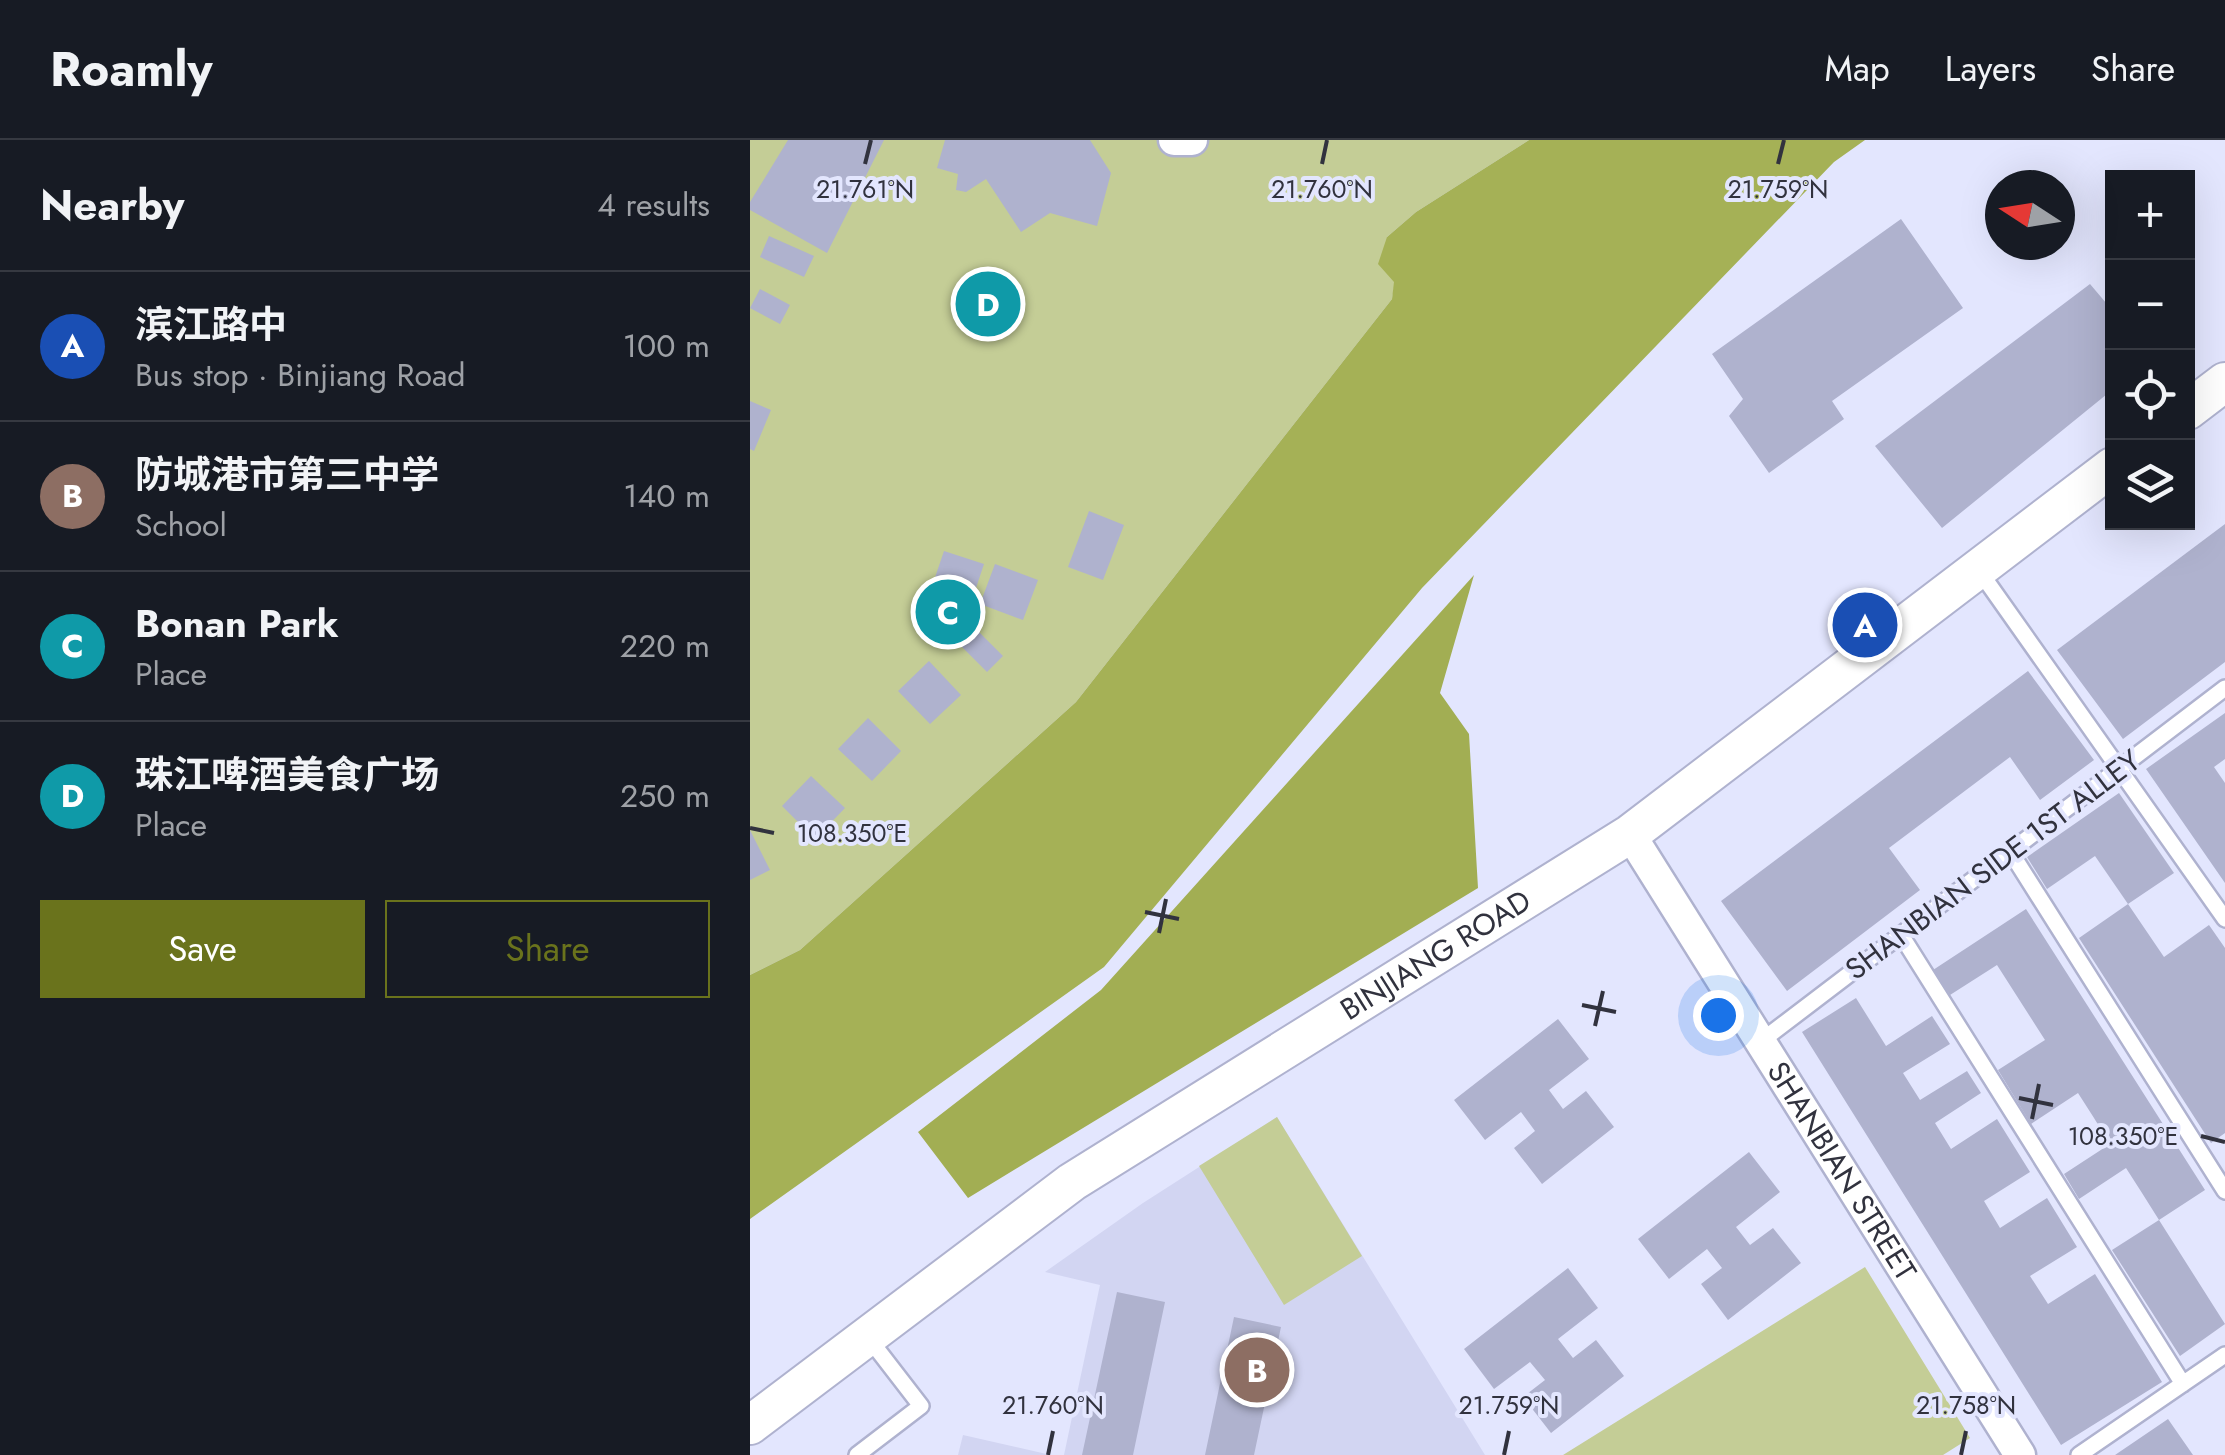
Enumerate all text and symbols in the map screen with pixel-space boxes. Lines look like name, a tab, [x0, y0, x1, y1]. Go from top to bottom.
text: Roamly	[50, 35, 213, 104]
text: Map	[1825, 44, 1890, 94]
text: Layers	[1945, 44, 2036, 94]
text: Share	[2091, 44, 2175, 94]
north arrow	[1985, 170, 2075, 260]
map controls	[2105, 170, 2195, 530]
button: +	[2105, 170, 2195, 260]
text: 21.761°N	[816, 171, 914, 207]
text: 21.760°N	[1271, 171, 1373, 207]
text: 21.759°N	[1728, 171, 1828, 207]
text: Nearby	[40, 175, 184, 236]
text: 4 results	[597, 182, 710, 228]
button: −	[2105, 260, 2195, 350]
pin: D	[956, 266, 1020, 342]
text: 滨江路中	[135, 297, 287, 352]
text: A	[61, 323, 84, 369]
text: 100 m	[623, 323, 710, 369]
button: locate	[2105, 350, 2195, 440]
text: Bus stop · Binjiang Road	[135, 352, 466, 398]
button: layers	[2105, 440, 2195, 530]
text: 防城港市第三中学	[135, 447, 439, 502]
text: B	[62, 473, 83, 519]
text: 140 m	[623, 473, 710, 519]
text: School	[135, 502, 227, 548]
pin: C	[916, 574, 980, 650]
pin: A	[1832, 588, 1898, 662]
text: Bonan Park	[135, 596, 339, 651]
text: C	[61, 623, 84, 669]
text: 220 m	[620, 623, 710, 669]
text: Place	[135, 651, 207, 697]
street label: SHANBIAN SIDE 1ST ALLEY	[1836, 739, 2149, 990]
text: 珠江啤酒美食广场	[135, 747, 439, 802]
text: D	[61, 773, 84, 819]
text: 250 m	[620, 773, 710, 819]
text: Place	[135, 802, 207, 848]
text: 108.350°E	[797, 815, 907, 851]
street label: BINJIANG ROAD	[1332, 879, 1539, 1030]
button: Save	[40, 900, 365, 998]
button: Share	[385, 900, 710, 998]
your location	[1693, 990, 1744, 1041]
street label: SHANBIAN STREET	[1757, 1053, 1927, 1289]
text: 108.350°E	[2068, 1118, 2178, 1154]
pin: B	[1224, 1332, 1290, 1408]
text: 21.760°N	[1002, 1387, 1104, 1423]
text: 21.759°N	[1459, 1387, 1559, 1423]
text: 21.758°N	[1916, 1387, 2016, 1423]

